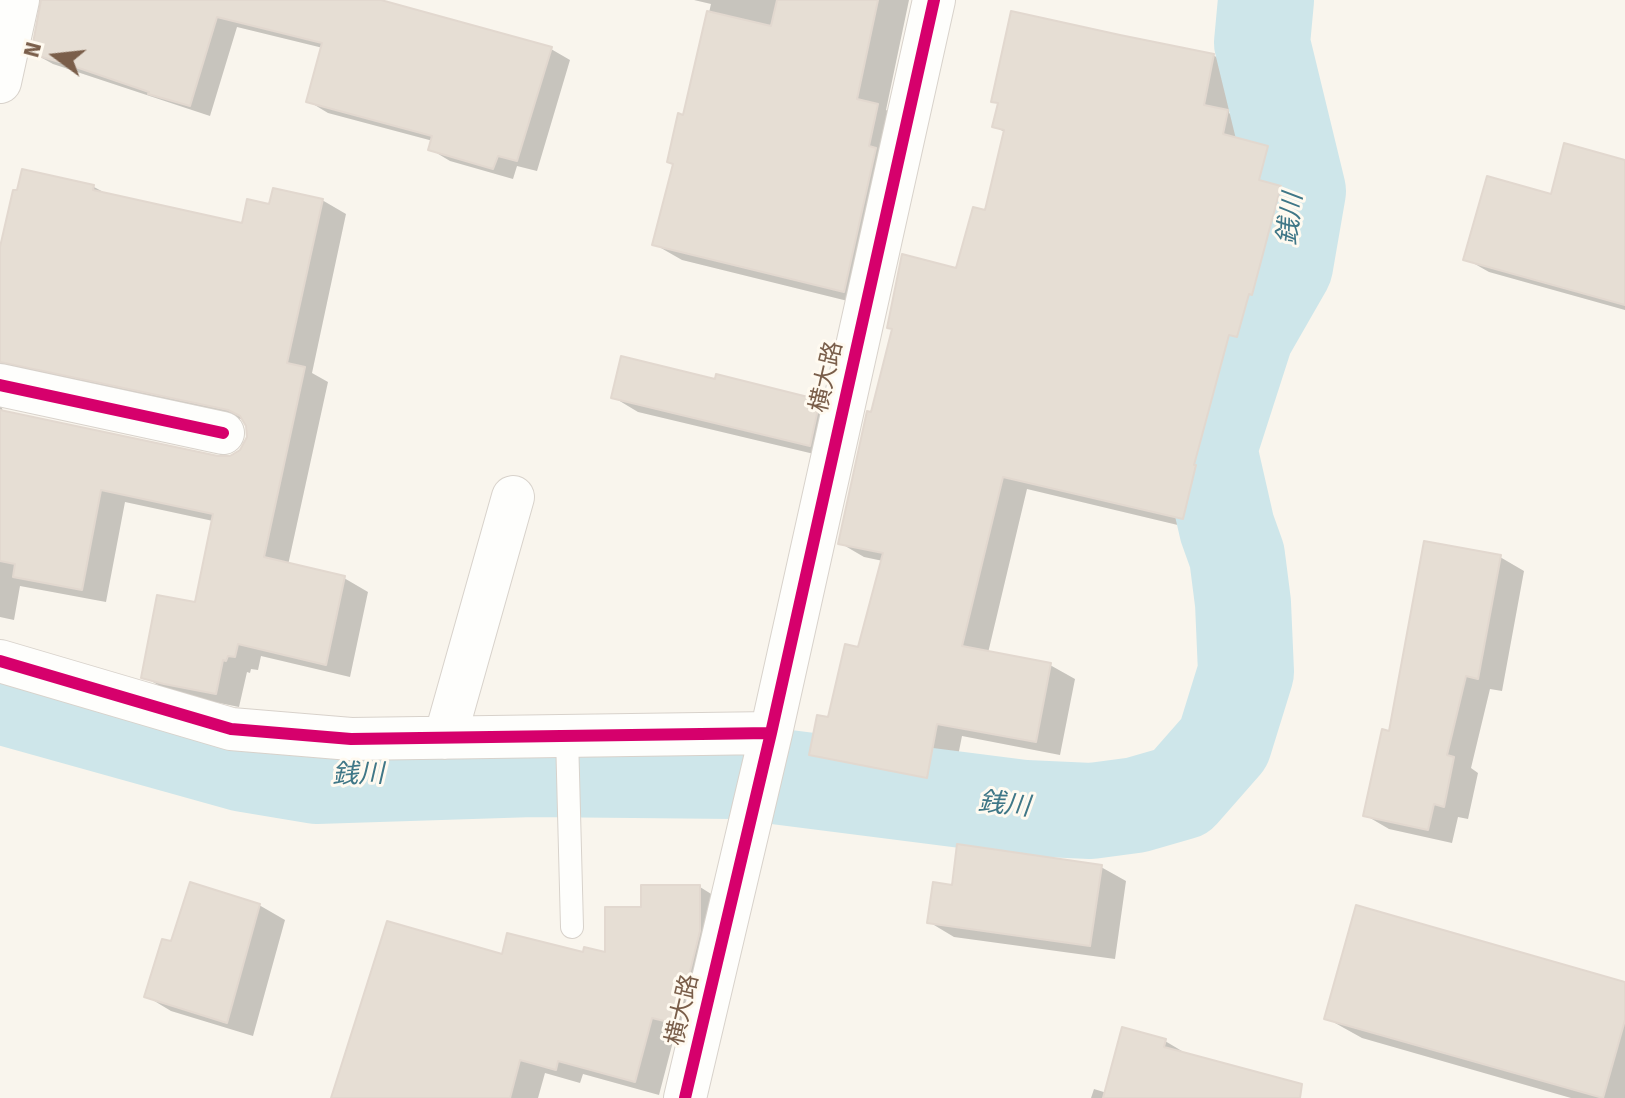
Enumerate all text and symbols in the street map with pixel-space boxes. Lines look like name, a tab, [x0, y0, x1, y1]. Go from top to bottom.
north arrow	[16, 16, 96, 96]
text: N	[17, 39, 47, 60]
water label: 銭川	[1272, 191, 1310, 247]
street label: 横大路	[805, 339, 849, 415]
water label: 銭川	[332, 759, 384, 791]
water label: 銭川	[977, 787, 1031, 823]
street label: 横大路	[661, 972, 705, 1048]

